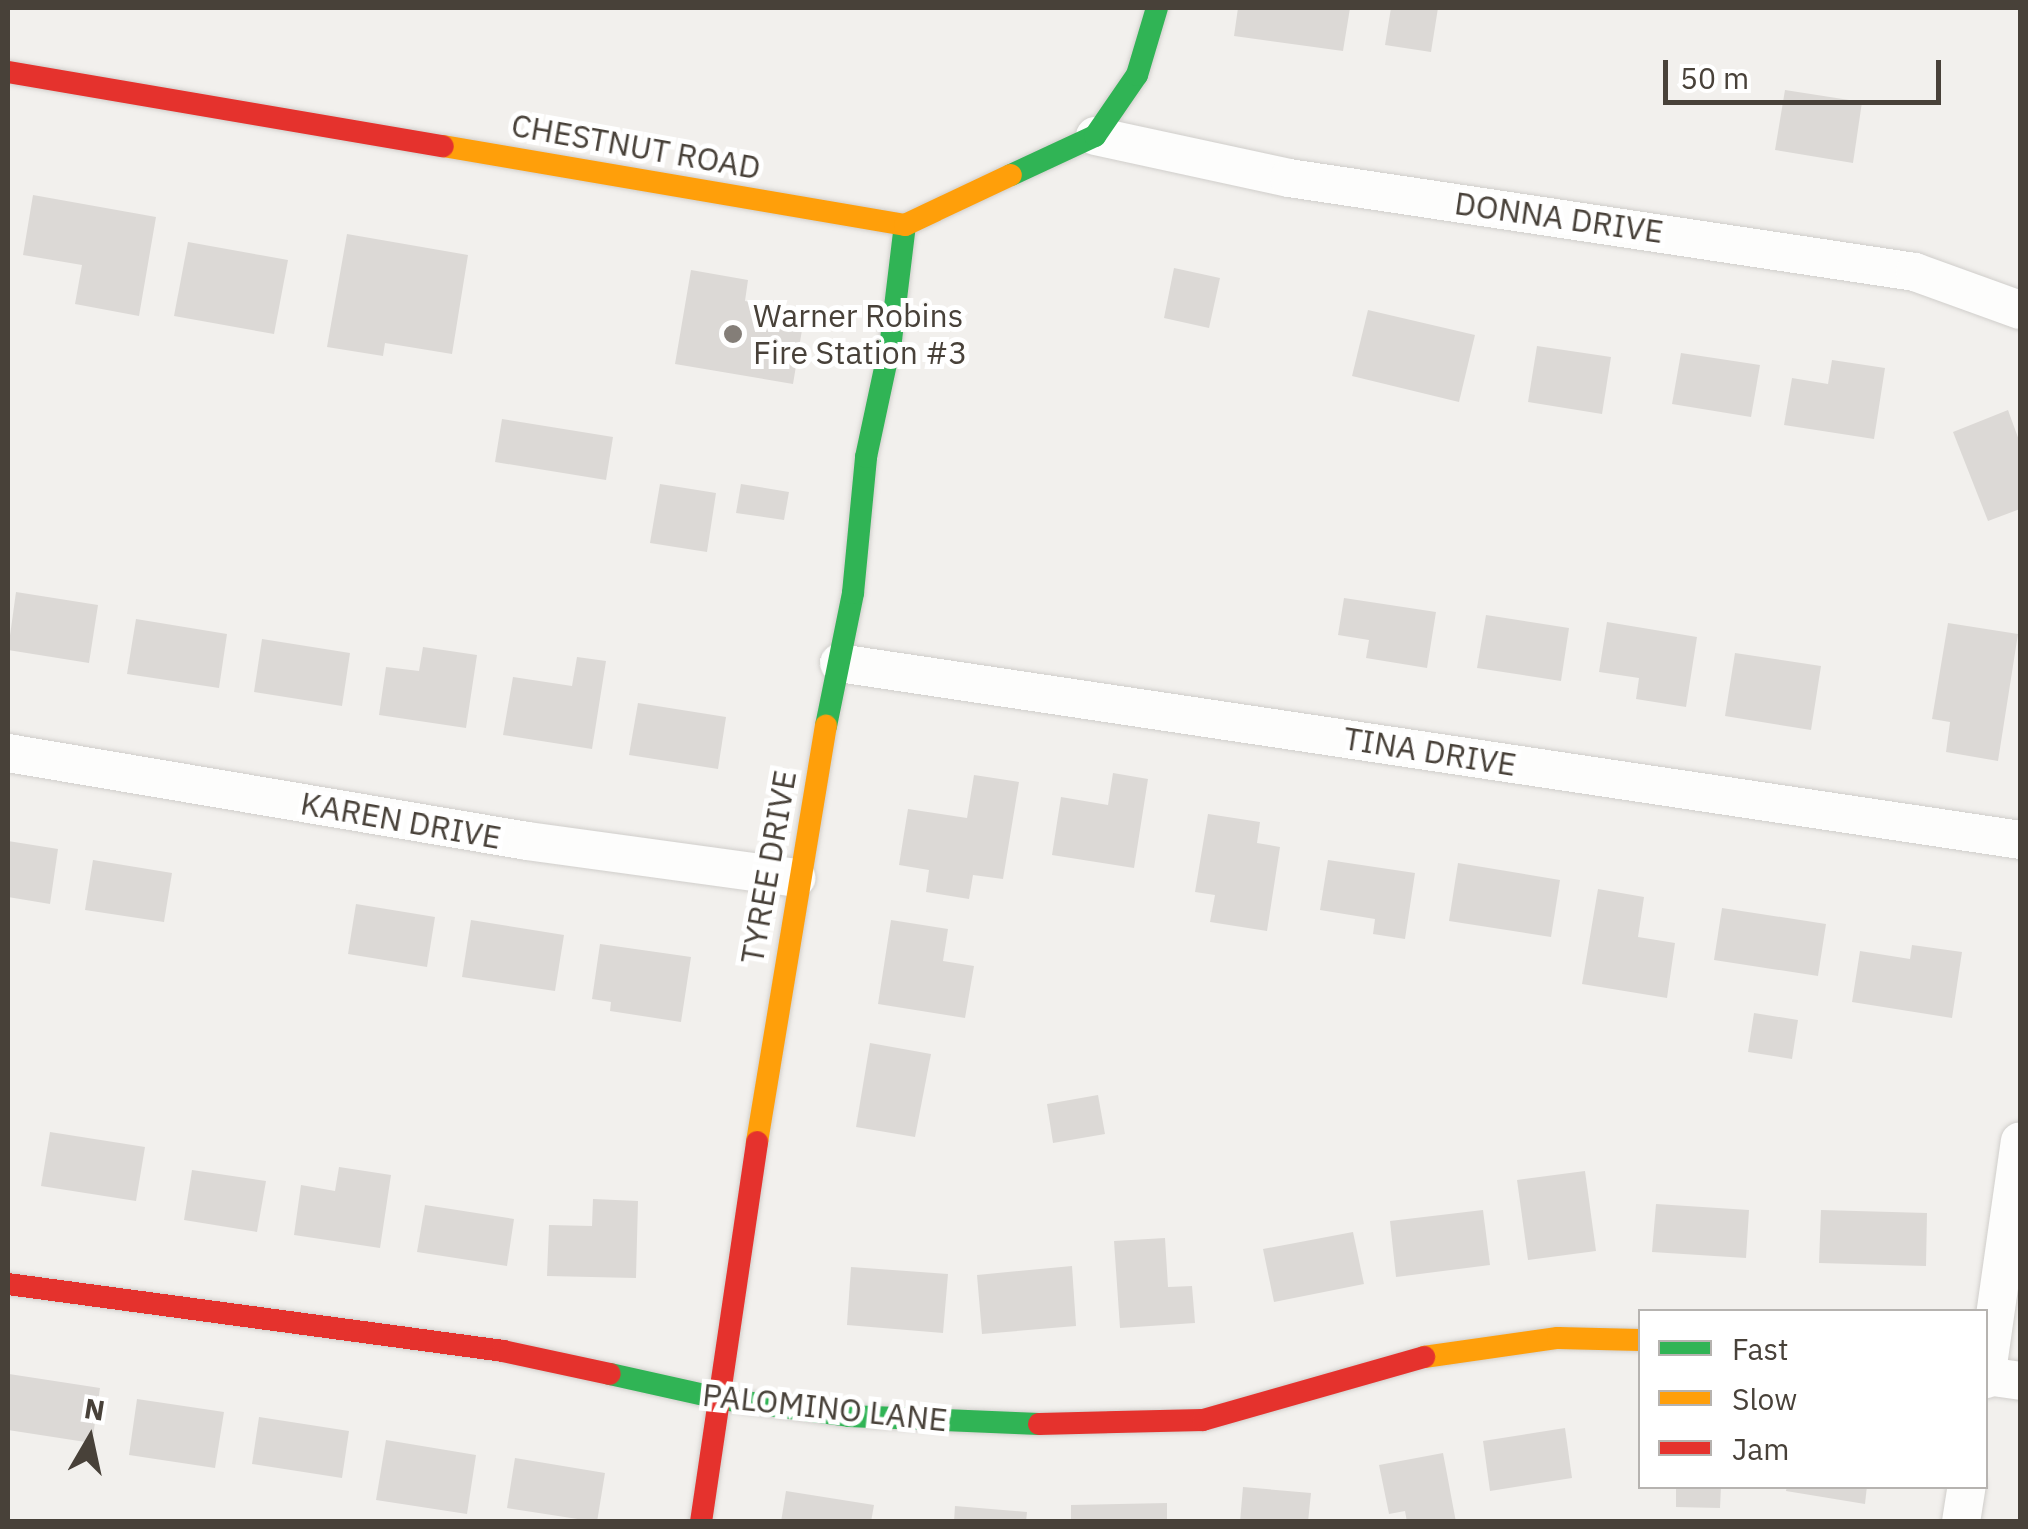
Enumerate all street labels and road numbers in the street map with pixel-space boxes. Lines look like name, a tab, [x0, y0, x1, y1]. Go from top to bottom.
street label: CHESTNUT ROAD	[509, 105, 763, 187]
street label: DONNA DRIVE	[1452, 183, 1666, 251]
street label: TINA DRIVE	[1341, 718, 1519, 784]
street label: TYREE DRIVE	[732, 767, 804, 967]
street label: KAREN DRIVE	[298, 783, 504, 857]
street label: PALOMINO LANE	[701, 1375, 949, 1439]

